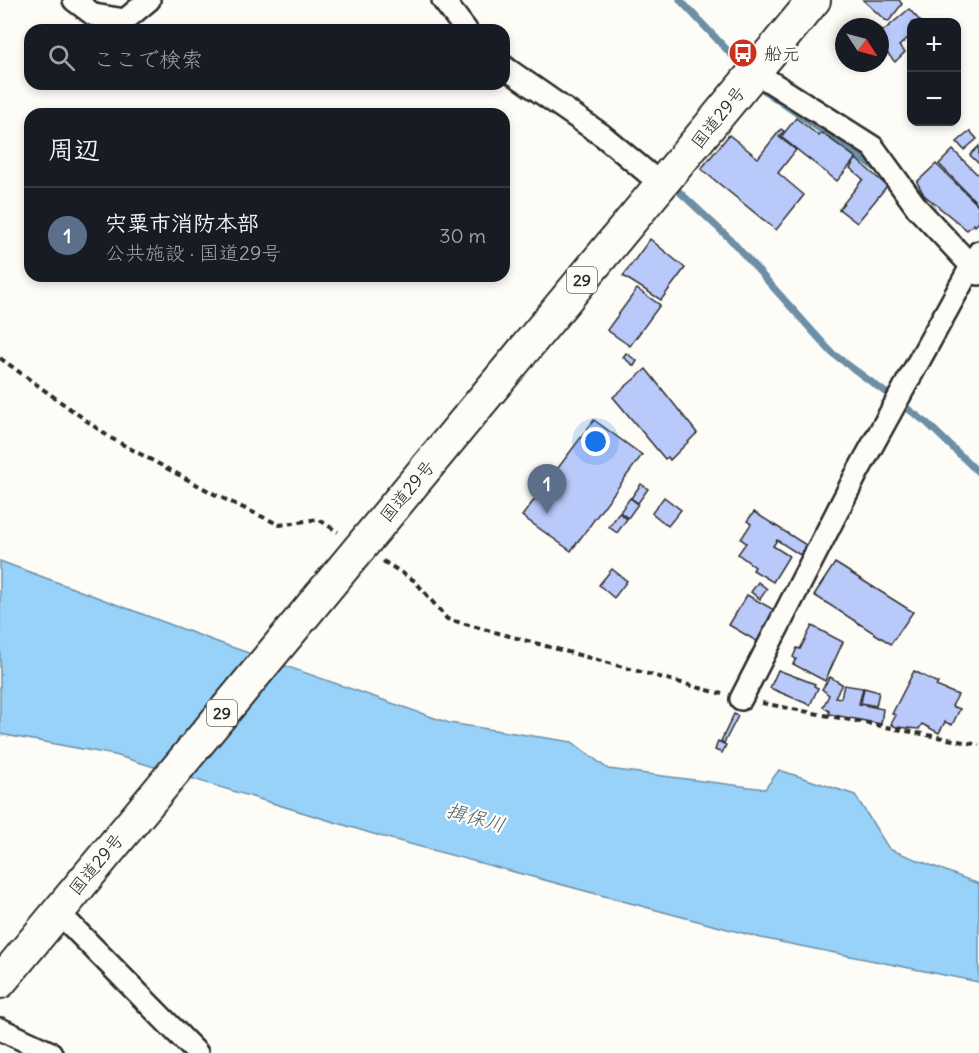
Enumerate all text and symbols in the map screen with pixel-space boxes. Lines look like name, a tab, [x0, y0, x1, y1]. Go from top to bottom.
north arrow	[835, 18, 889, 72]
map controls	[907, 18, 961, 126]
button: +	[907, 18, 961, 72]
search box	[24, 24, 510, 90]
bus stop icon: 船元	[727, 37, 759, 69]
icon: search	[45, 41, 78, 74]
place label: 船元	[764, 42, 800, 65]
text: ここで検索	[93, 45, 203, 73]
button: −	[907, 72, 961, 126]
street label: 国道29号	[686, 81, 750, 153]
text: 周辺	[48, 133, 100, 166]
text: 宍粟市消防本部	[105, 209, 259, 237]
text: 1	[64, 223, 71, 248]
text: 30 m	[439, 223, 486, 248]
text: 公共施設 · 国道29号	[105, 240, 281, 265]
road number: 29	[567, 267, 597, 293]
your location	[581, 427, 610, 456]
street label: 国道29号	[374, 455, 440, 527]
pin: 1	[528, 464, 566, 514]
road number: 29	[207, 700, 237, 726]
water label: 揖保川	[444, 797, 508, 837]
street label: 国道29号	[63, 828, 129, 900]

